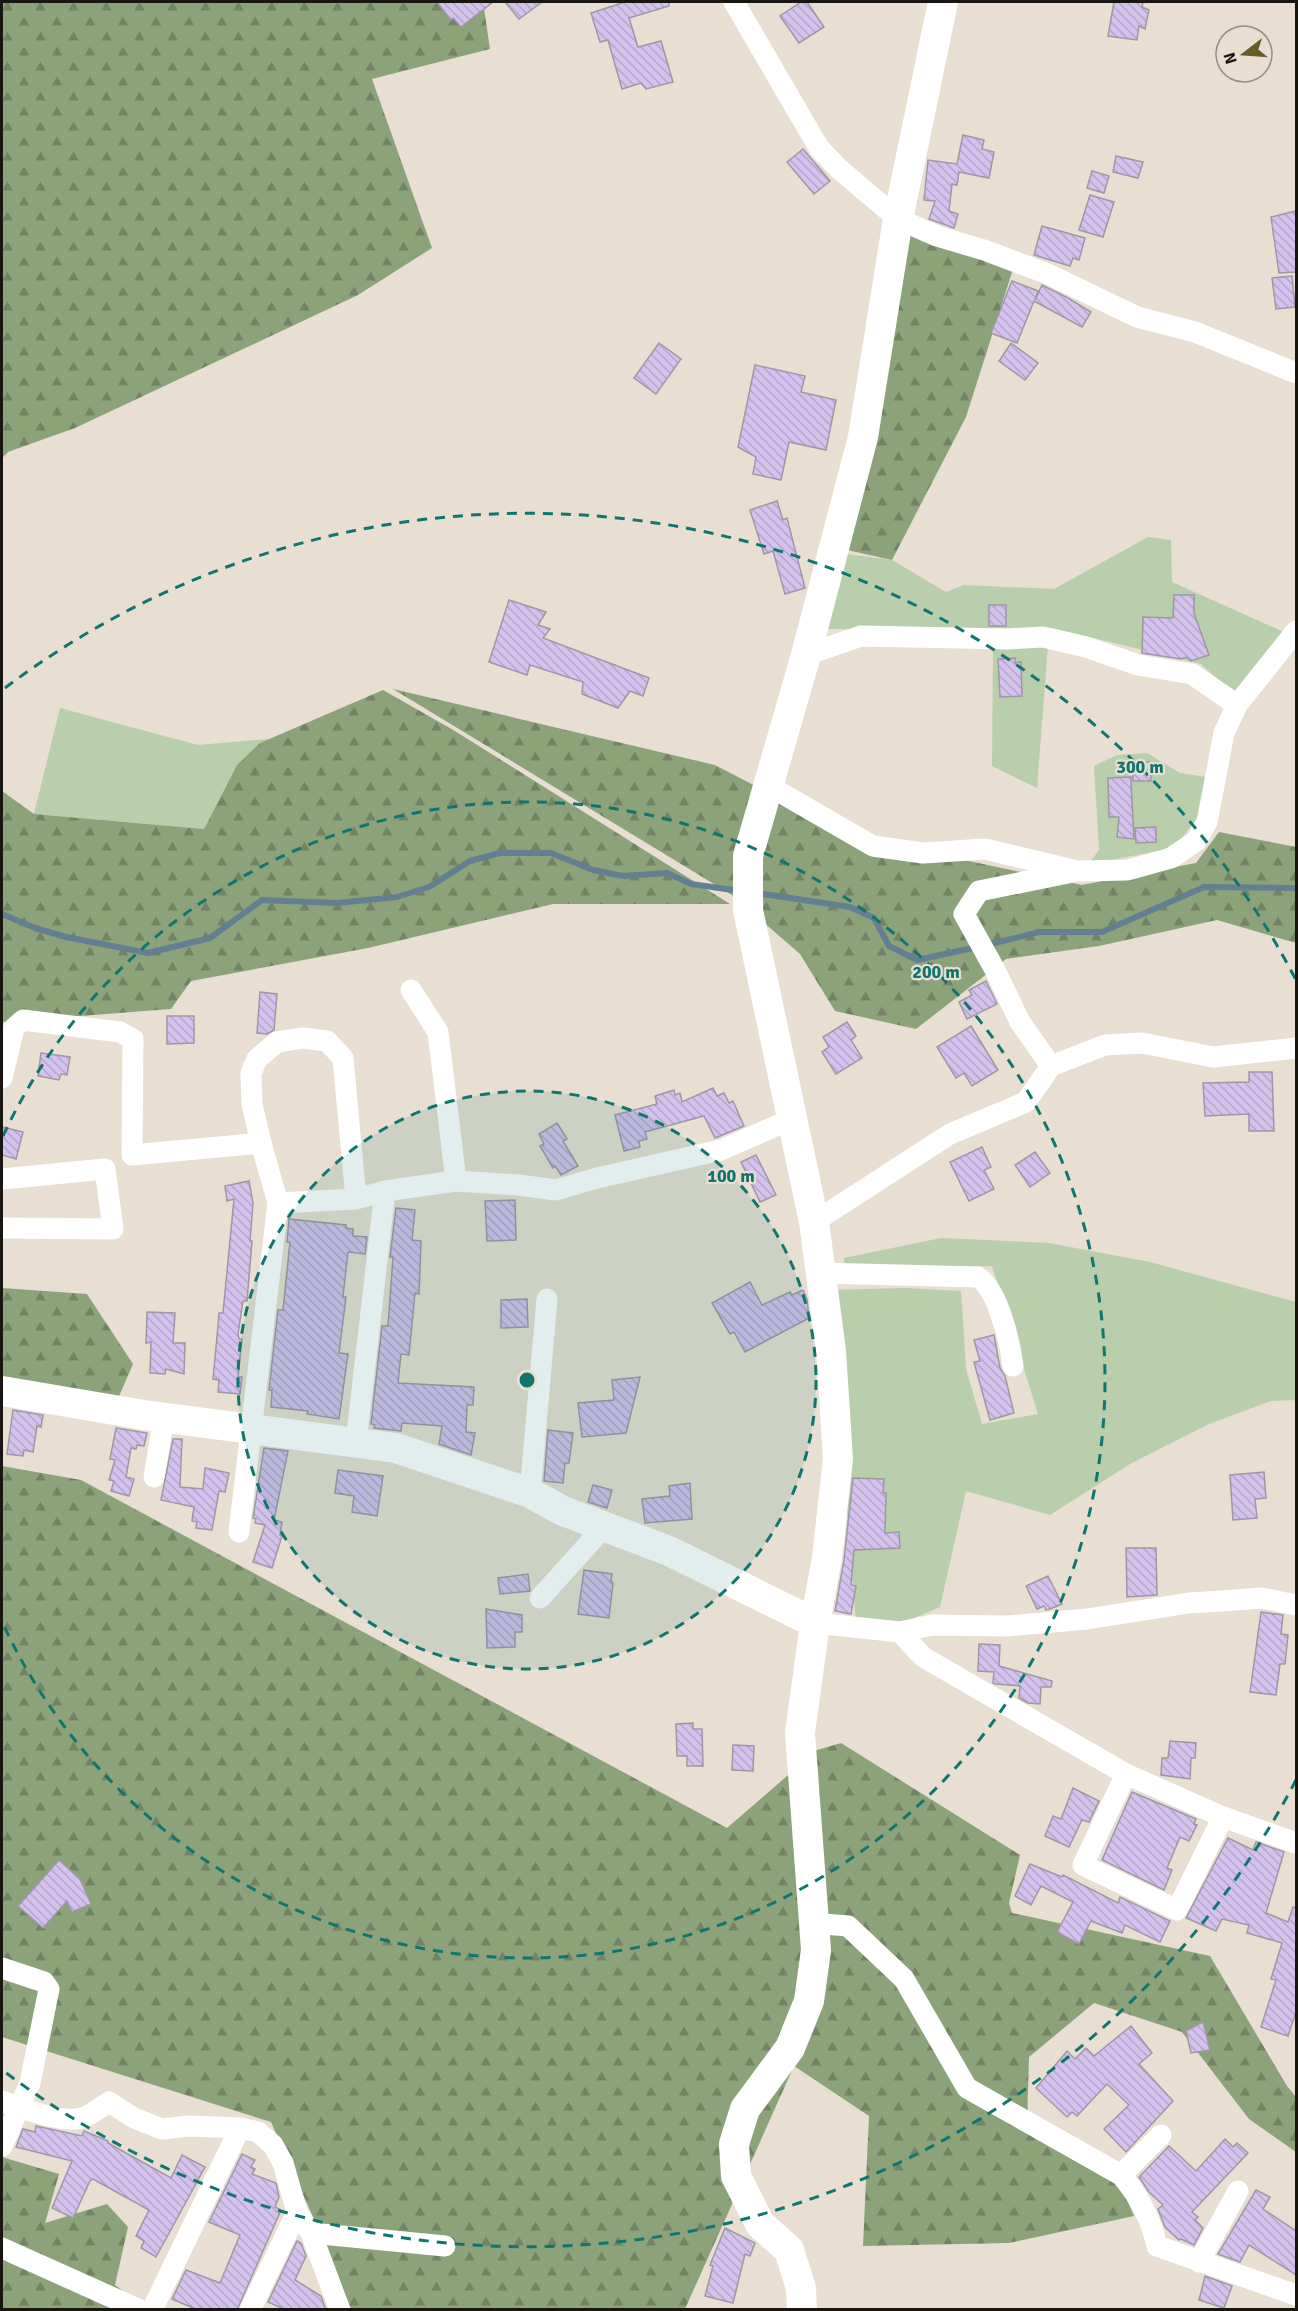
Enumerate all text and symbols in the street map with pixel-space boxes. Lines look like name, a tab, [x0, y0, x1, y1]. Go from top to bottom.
north arrow	[1214, 24, 1274, 84]
text: N	[1219, 50, 1242, 66]
text: 300 m	[1116, 756, 1164, 778]
text: 200 m	[912, 961, 960, 983]
text: 100 m	[707, 1165, 755, 1187]
centre of rings	[517, 1370, 537, 1390]

